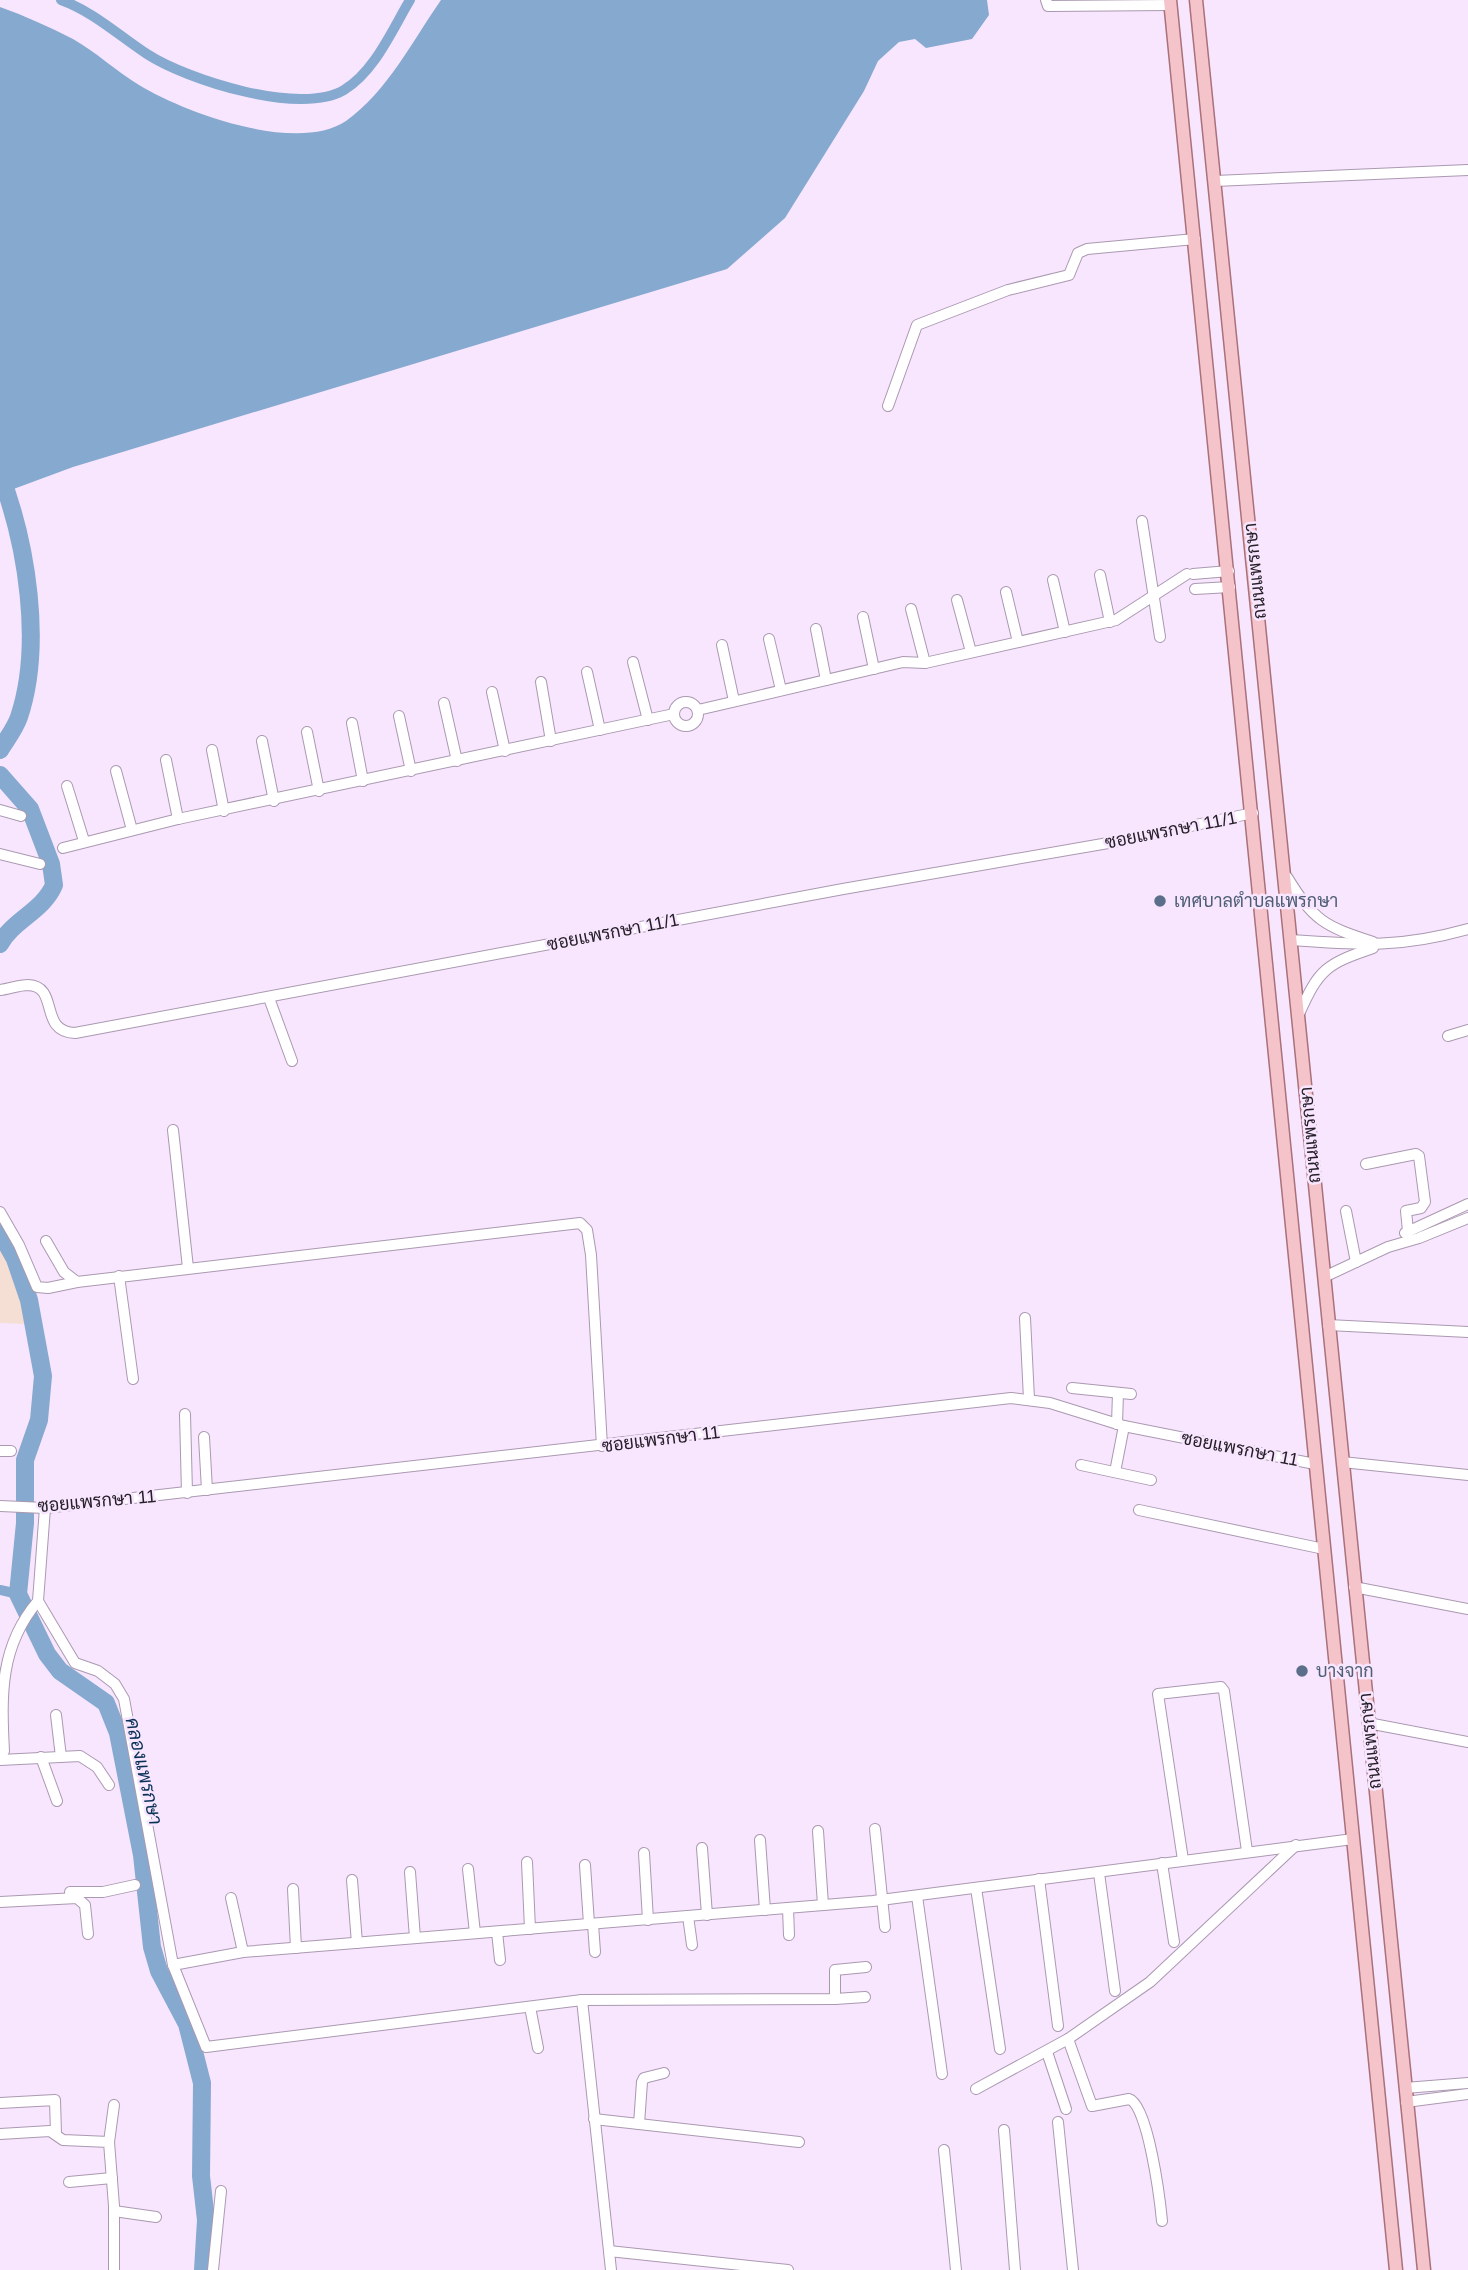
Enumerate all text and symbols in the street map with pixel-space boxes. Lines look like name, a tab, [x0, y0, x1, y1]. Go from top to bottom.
street label: ถนนแพรกษา	[1240, 522, 1270, 620]
street label: ซอยแพรกษา 11/1	[1103, 807, 1239, 853]
place label: เทศบาลตำบลแพรกษา	[1174, 891, 1338, 911]
marker: เทศบาลตำบลแพรกษา	[1152, 893, 1168, 909]
street label: ซอยแพรกษา 11/1	[545, 909, 681, 955]
street label: ถนนแพรกษา	[1296, 1086, 1324, 1184]
street label: ซอยแพรกษา 11	[601, 1422, 721, 1456]
street label: ซอยแพรกษา 11	[1180, 1428, 1300, 1470]
street label: ซอยแพรกษา 11	[37, 1486, 157, 1516]
place label: บางจาก	[1316, 1661, 1374, 1681]
marker: บางจาก	[1294, 1663, 1310, 1679]
street label: ถนนแพรกษา	[1355, 1692, 1385, 1790]
water label: คลองแพรกษา	[121, 1715, 167, 1827]

